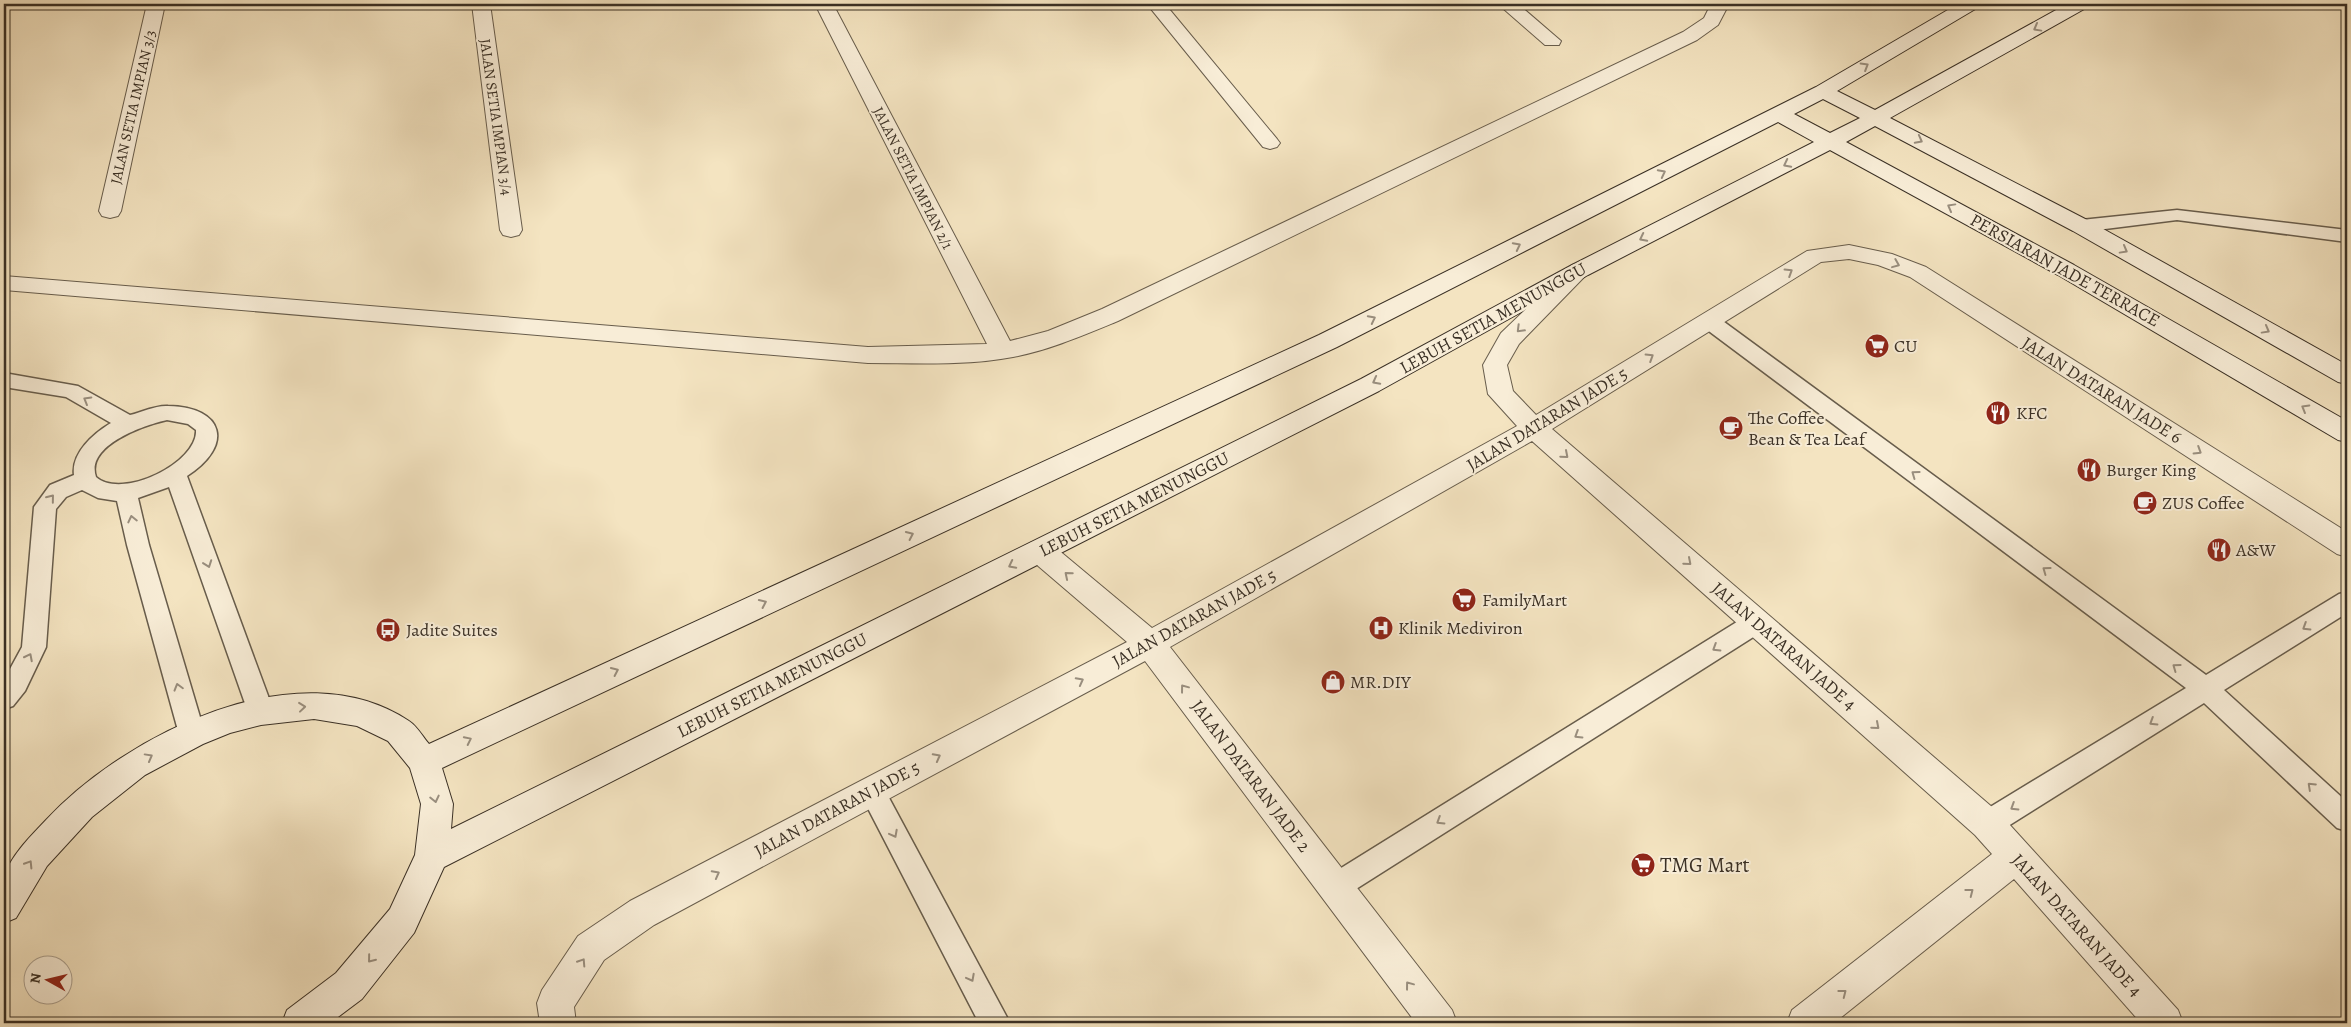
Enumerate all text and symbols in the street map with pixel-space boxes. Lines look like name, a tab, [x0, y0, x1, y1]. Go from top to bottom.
one-way arrow	[2033, 21, 2042, 31]
street label: JALAN SETIA IMPIAN 3/3	[106, 28, 160, 186]
street label: JALAN SETIA IMPIAN 3/4	[475, 37, 517, 197]
one-way arrow	[1860, 63, 1869, 73]
street label: JALAN SETIA IMPIAN 2/1	[868, 103, 958, 253]
one-way arrow	[1914, 134, 1923, 144]
one-way arrow	[1783, 158, 1792, 168]
one-way arrow	[1657, 169, 1666, 179]
one-way arrow	[1947, 203, 1956, 213]
street label: PERSIARAN JADE TERRACE	[1966, 208, 2164, 332]
one-way arrow	[1639, 232, 1648, 242]
one-way arrow	[1512, 242, 1521, 252]
one-way arrow	[2119, 244, 2128, 254]
street label: LEBUH SETIA MENUNGGU	[1395, 257, 1591, 379]
one-way arrow	[1892, 258, 1900, 268]
one-way arrow	[1783, 268, 1792, 278]
one-way arrow	[1367, 315, 1376, 326]
one-way arrow	[1517, 323, 1526, 332]
one-way arrow	[2261, 324, 2270, 334]
street label: JALAN DATARAN JADE 6	[2017, 331, 2187, 449]
supermarket icon: CU	[1864, 333, 1890, 359]
place label: CU	[1894, 334, 1918, 358]
one-way arrow	[1645, 354, 1654, 363]
street label: JALAN DATARAN JADE 5	[1462, 361, 1632, 477]
one-way arrow	[1373, 375, 1382, 385]
one-way arrow	[83, 396, 92, 406]
restaurant icon: KFC	[1985, 400, 2011, 426]
place label: KFC	[2016, 401, 2048, 425]
one-way arrow	[2302, 404, 2311, 414]
place label: The Coffee Bean & Tea Leaf	[1748, 406, 1868, 451]
cafe icon: The Coffee Bean & Tea Leaf	[1718, 415, 1744, 441]
one-way arrow	[2192, 444, 2201, 454]
street label: LEBUH SETIA MENUNGGU	[1035, 446, 1233, 562]
one-way arrow	[1560, 450, 1569, 459]
restaurant icon: Burger King	[2076, 457, 2102, 483]
place label: Burger King	[2106, 458, 2196, 482]
one-way arrow	[1911, 471, 1921, 480]
cafe icon: ZUS Coffee	[2132, 490, 2158, 516]
place label: ZUS Coffee	[2162, 491, 2245, 515]
one-way arrow	[46, 495, 55, 504]
one-way arrow	[127, 515, 138, 523]
one-way arrow	[905, 531, 914, 541]
restaurant icon: A&W	[2206, 537, 2232, 563]
place label: A&W	[2235, 538, 2276, 562]
one-way arrow	[1682, 556, 1691, 565]
one-way arrow	[1008, 559, 1017, 569]
one-way arrow	[202, 560, 212, 568]
street label: JALAN DATARAN JADE 5	[1108, 563, 1280, 673]
one-way arrow	[2043, 568, 2052, 576]
one-way arrow	[1065, 572, 1074, 581]
street label: JALAN DATARAN JADE 4	[1707, 576, 1861, 716]
supermarket icon: FamilyMart	[1451, 587, 1477, 613]
place label: FamilyMart	[1482, 588, 1567, 612]
one-way arrow	[758, 599, 767, 610]
hospital icon: Klinik Mediviron	[1368, 615, 1394, 641]
place label: Klinik Mediviron	[1398, 616, 1523, 640]
bus stop icon: Jadite Suites	[375, 617, 401, 643]
place label: Jadite Suites	[406, 618, 498, 642]
one-way arrow	[2302, 621, 2311, 630]
street label: LEBUH SETIA MENUNGGU	[673, 627, 871, 743]
one-way arrow	[1712, 642, 1721, 652]
one-way arrow	[23, 653, 33, 662]
one-way arrow	[2172, 664, 2182, 673]
one-way arrow	[610, 667, 619, 678]
shop icon: MR.DIY	[1320, 669, 1346, 695]
place label: MR.DIY	[1350, 670, 1412, 694]
one-way arrow	[1075, 677, 1084, 687]
one-way arrow	[174, 683, 184, 692]
one-way arrow	[1181, 684, 1190, 694]
street label: JALAN DATARAN JADE 2	[1186, 695, 1316, 857]
one-way arrow	[299, 702, 307, 713]
one-way arrow	[2149, 715, 2158, 725]
one-way arrow	[1870, 721, 1879, 729]
one-way arrow	[1574, 728, 1583, 738]
one-way arrow	[463, 736, 472, 747]
one-way arrow	[144, 753, 153, 763]
one-way arrow	[932, 753, 941, 763]
street label: JALAN DATARAN JADE 5	[750, 755, 924, 863]
one-way arrow	[2308, 783, 2317, 792]
one-way arrow	[429, 794, 440, 803]
one-way arrow	[2011, 801, 2020, 810]
one-way arrow	[1437, 814, 1446, 824]
one-way arrow	[888, 829, 898, 838]
street label: JALAN DATARAN JADE 4	[2006, 848, 2148, 1002]
place label: TMG Mart	[1660, 851, 1750, 879]
supermarket icon: TMG Mart	[1630, 852, 1656, 878]
one-way arrow	[23, 861, 33, 870]
one-way arrow	[711, 870, 720, 880]
one-way arrow	[1964, 890, 1973, 898]
one-way arrow	[368, 953, 377, 962]
north arrow	[22, 954, 72, 1004]
one-way arrow	[576, 959, 585, 968]
text: N	[26, 972, 46, 985]
one-way arrow	[964, 973, 974, 982]
one-way arrow	[1406, 981, 1415, 990]
one-way arrow	[1837, 990, 1847, 999]

